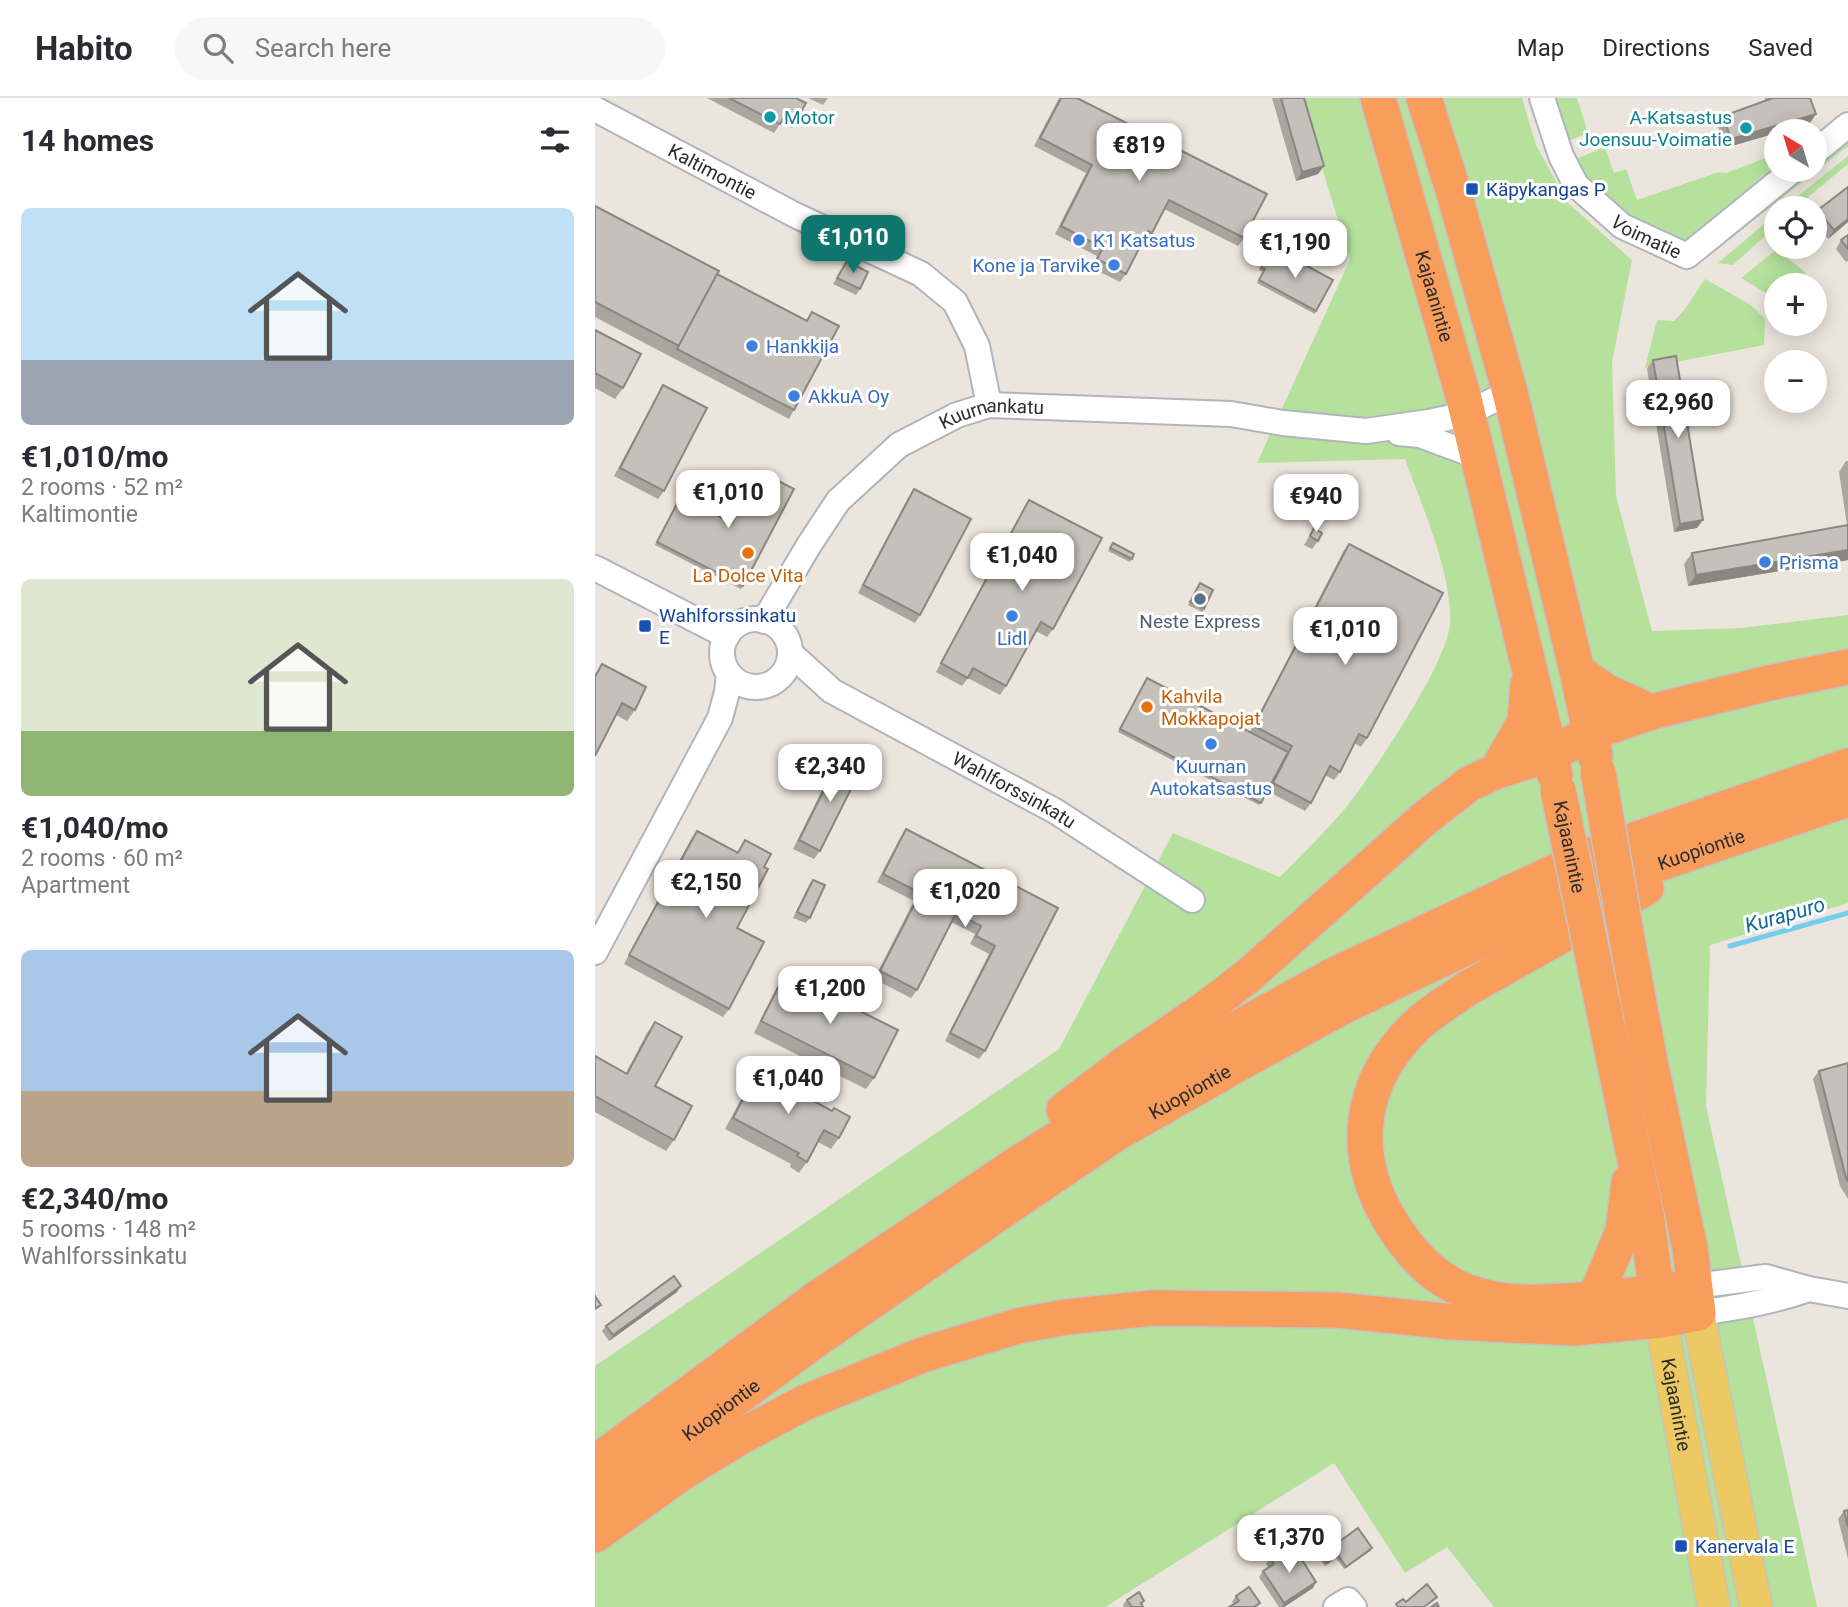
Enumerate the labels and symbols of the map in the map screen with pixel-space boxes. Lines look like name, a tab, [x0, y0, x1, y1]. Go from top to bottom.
place label: Motor	[784, 106, 835, 129]
place label: A-Katsastus Joensuu-Voimatie	[1579, 106, 1732, 151]
marker: Motor	[762, 109, 778, 125]
north arrow	[1764, 119, 1827, 182]
marker: A-Katsastus Joensuu-Voimatie	[1738, 120, 1754, 136]
pin: €819	[1098, 123, 1180, 183]
street label: Kaltimontie	[664, 138, 761, 204]
place label: Käpykangas P	[1486, 178, 1606, 201]
marker: Käpykangas P	[1464, 181, 1480, 197]
street label: Voimatie	[1606, 210, 1685, 263]
pin: €1,010	[796, 216, 910, 275]
pin: €1,190	[1238, 220, 1352, 280]
place label: K1 Katsatus	[1093, 229, 1195, 252]
marker: K1 Katsatus	[1071, 232, 1087, 248]
street label: Kajaanintie	[1411, 248, 1459, 344]
place label: Kone ja Tarvike	[972, 254, 1100, 277]
marker: Kone ja Tarvike	[1106, 257, 1122, 273]
place label: Hankkija	[766, 335, 839, 358]
marker: Hankkija	[744, 338, 760, 354]
pin: €2,960	[1621, 380, 1735, 440]
place label: AkkuA Oy	[808, 385, 889, 408]
marker: AkkuA Oy	[786, 388, 802, 404]
street label: Kuurnankatu	[935, 393, 1044, 434]
pin: €1,010	[671, 470, 785, 530]
pin: €940	[1275, 474, 1357, 534]
pin: €1,040	[965, 533, 1079, 593]
marker: La Dolce Vita	[740, 545, 756, 561]
place label: Prisma	[1779, 551, 1839, 574]
marker: Prisma	[1757, 554, 1773, 570]
place label: La Dolce Vita	[692, 564, 804, 587]
marker: Neste Express	[1192, 591, 1208, 607]
place label: Wahlforssinkatu E	[659, 604, 796, 649]
marker: Lidl	[1004, 608, 1020, 624]
pin: €1,010	[1288, 608, 1402, 667]
place label: Neste Express	[1139, 610, 1261, 633]
marker: Wahlforssinkatu E	[637, 618, 653, 634]
place label: Lidl	[997, 627, 1027, 650]
place label: Kahvila Mokkapojat	[1161, 685, 1261, 730]
marker: Kahvila Mokkapojat	[1139, 699, 1155, 715]
marker: Kuurnan Autokatsastus	[1203, 736, 1219, 752]
pin: €2,340	[773, 744, 887, 804]
street label: Wahlforssinkatu	[949, 747, 1080, 833]
place label: Kuurnan Autokatsastus	[1150, 755, 1272, 800]
street label: Kajaanintie	[1549, 798, 1591, 895]
street label: Kuopiontie	[1655, 824, 1748, 875]
pin: €2,150	[649, 860, 763, 920]
pin: €1,020	[908, 870, 1022, 929]
water label: Kurapuro	[1742, 892, 1828, 938]
pin: €1,200	[773, 967, 887, 1026]
pin: €1,040	[731, 1056, 845, 1116]
street label: Kuopiontie	[1145, 1059, 1235, 1124]
street label: Kajaanintie	[1657, 1356, 1696, 1453]
street label: Kuopiontie	[677, 1374, 764, 1446]
pin: €1,370	[1232, 1516, 1346, 1575]
place label: Kanervala E	[1695, 1535, 1794, 1558]
marker: Kanervala E	[1673, 1538, 1689, 1554]

